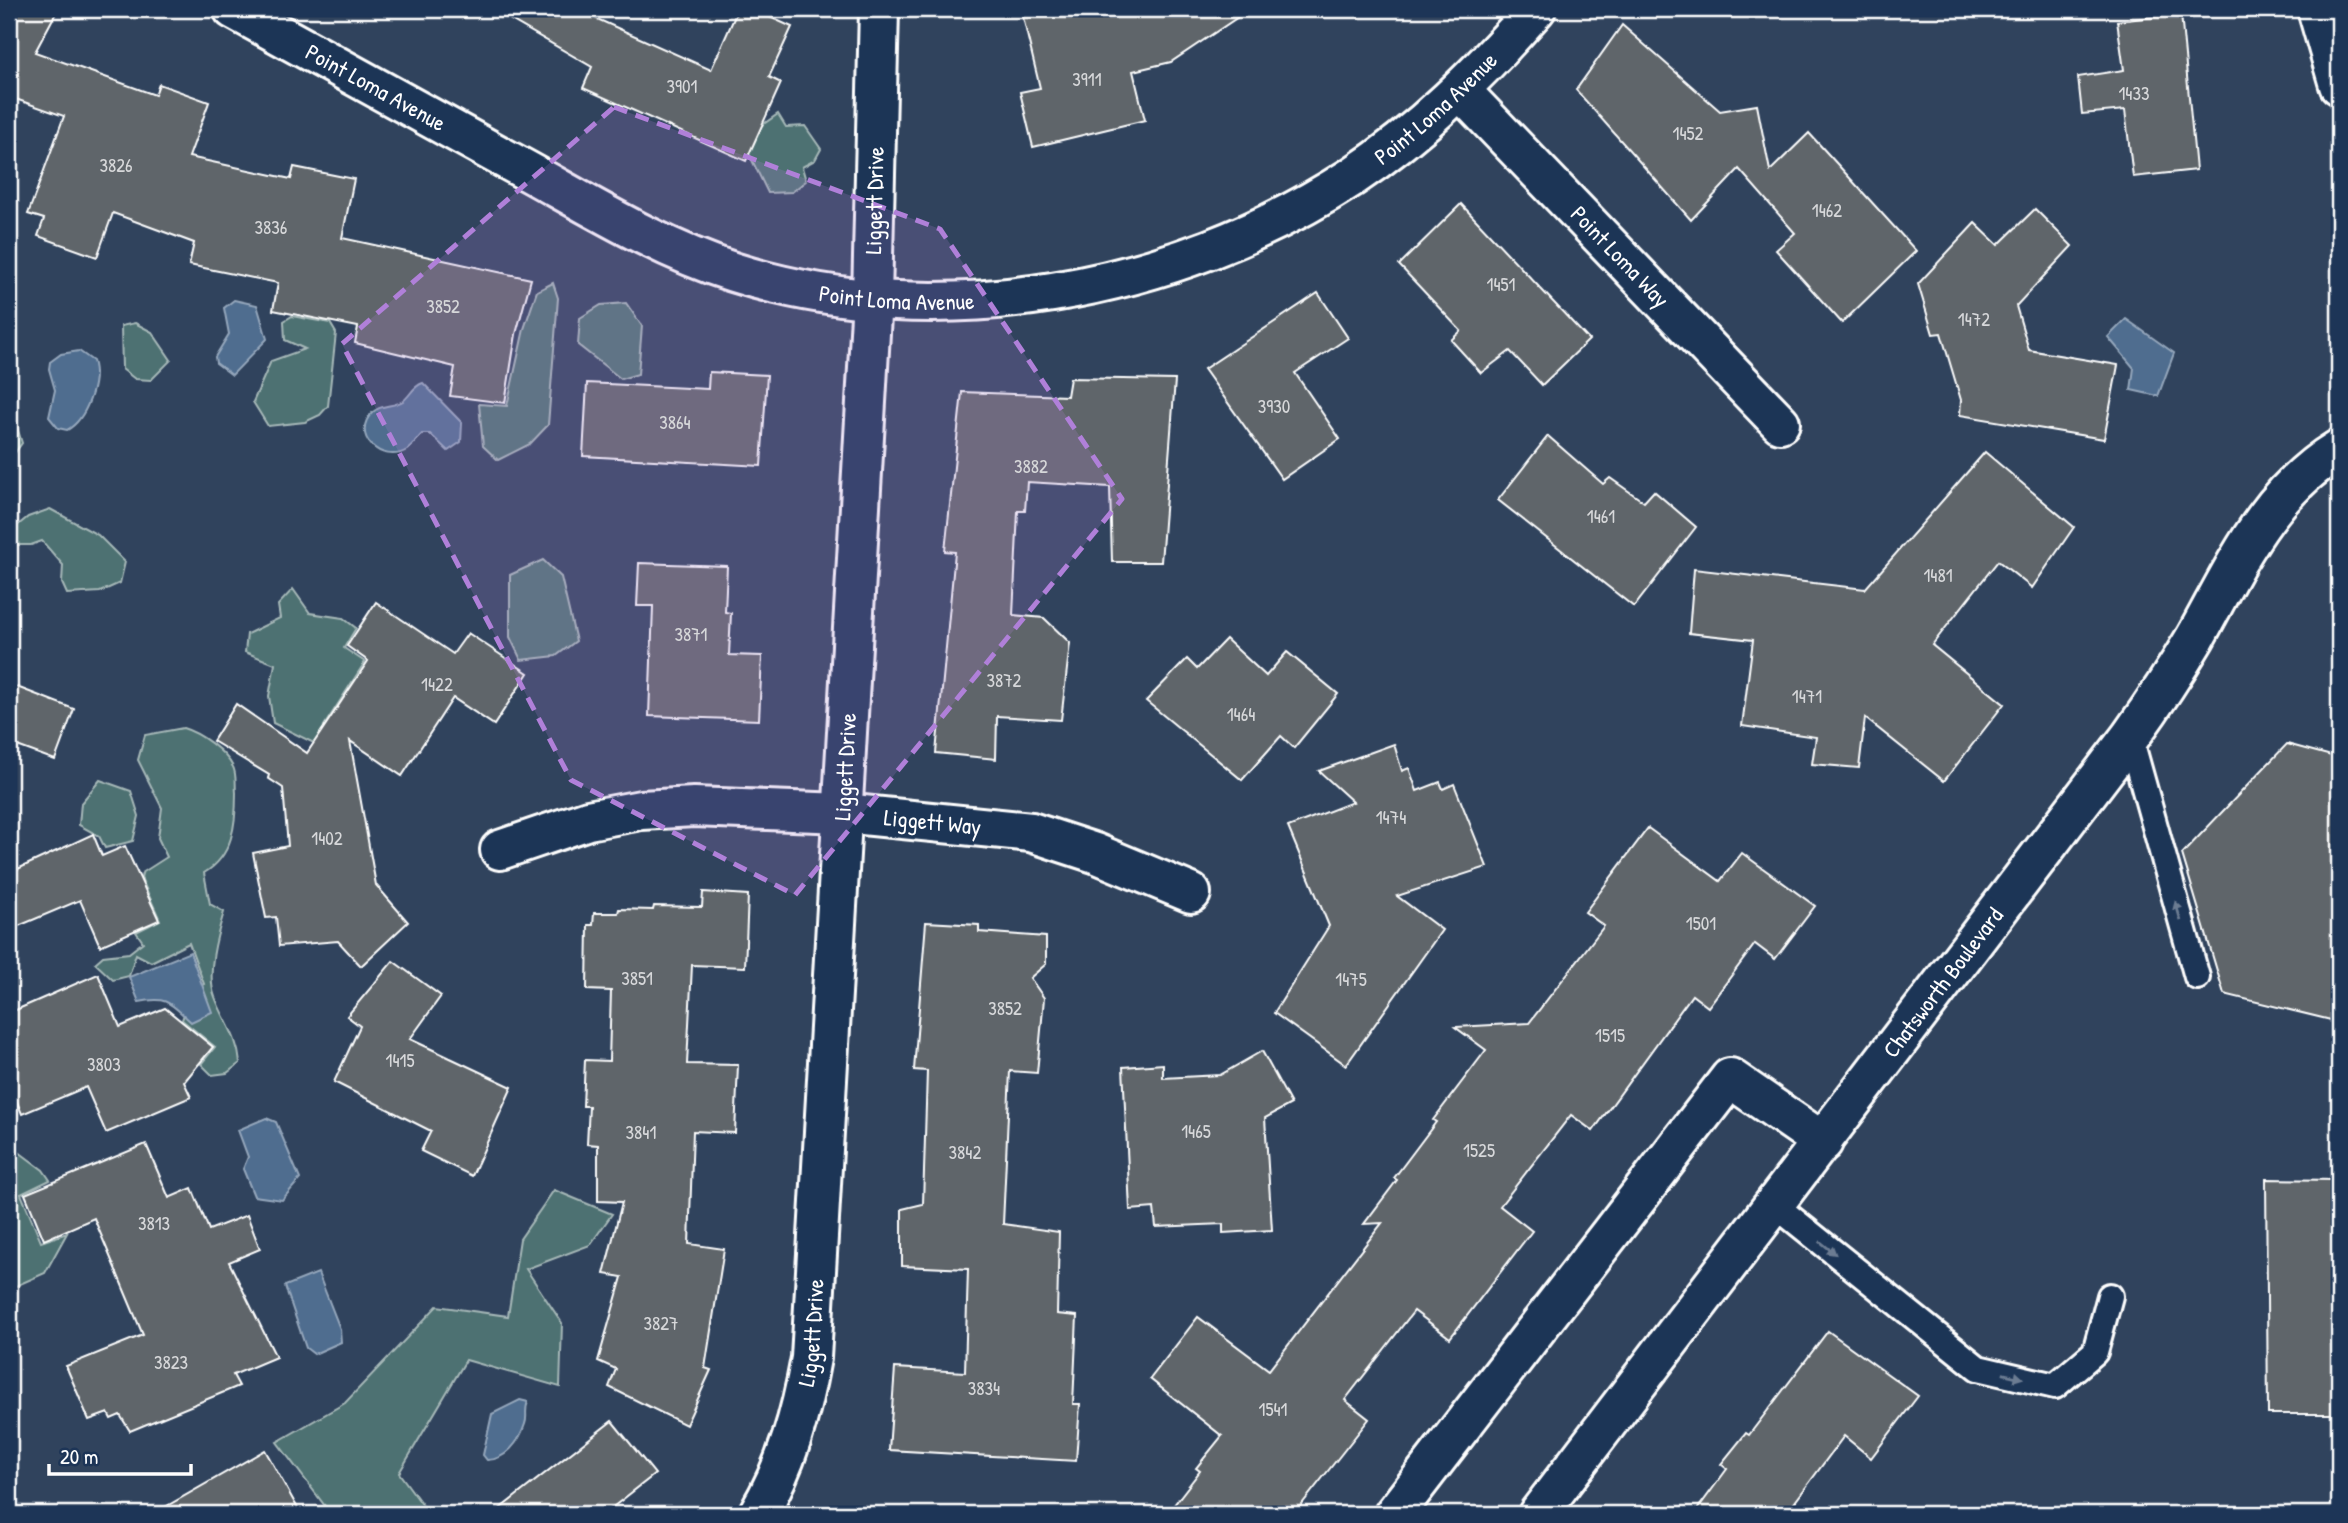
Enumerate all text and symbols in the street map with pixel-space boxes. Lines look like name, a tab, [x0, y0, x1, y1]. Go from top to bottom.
street label: Point Loma Avenue	[300, 36, 452, 138]
street label: Point Loma Avenue	[1368, 45, 1504, 172]
house number: 3911	[1072, 66, 1102, 92]
house number: 3901	[667, 73, 698, 99]
house number: 1433	[2118, 80, 2150, 106]
house number: 1452	[1673, 120, 1704, 146]
street label: Liggett Drive	[857, 146, 891, 255]
house number: 3826	[99, 152, 133, 178]
house number: 1462	[1812, 197, 1842, 223]
street label: Point Loma Way	[1564, 199, 1677, 314]
house number: 3836	[255, 214, 287, 240]
house number: 1451	[1487, 271, 1516, 297]
street label: Point Loma Avenue	[817, 277, 975, 317]
house number: 3852	[426, 293, 460, 319]
house number: 1472	[1958, 306, 1990, 332]
house number: 3930	[1258, 393, 1290, 419]
house number: 3864	[659, 409, 691, 435]
house number: 3882	[1014, 453, 1048, 479]
house number: 1461	[1587, 503, 1615, 529]
house number: 1481	[1923, 562, 1953, 588]
house number: 3871	[674, 621, 708, 647]
house number: 3872	[986, 667, 1022, 693]
house number: 1422	[421, 671, 453, 697]
house number: 1471	[1792, 683, 1822, 709]
house number: 1464	[1227, 701, 1255, 727]
street label: Liggett Drive	[826, 712, 863, 821]
street label: Liggett Way	[882, 801, 983, 842]
house number: 1474	[1376, 804, 1406, 830]
house number: 1402	[311, 825, 343, 851]
one-way arrow	[2172, 900, 2183, 922]
street label: Chatsworth Boulevard	[1875, 901, 2010, 1064]
house number: 1501	[1686, 910, 1716, 936]
house number: 3851	[621, 965, 653, 991]
house number: 1475	[1335, 966, 1367, 992]
house number: 3852	[988, 995, 1022, 1021]
house number: 1515	[1595, 1022, 1625, 1048]
house number: 1415	[386, 1047, 414, 1073]
house number: 3803	[87, 1051, 121, 1077]
house number: 1465	[1181, 1118, 1211, 1144]
house number: 3841	[626, 1119, 656, 1145]
house number: 1525	[1463, 1137, 1495, 1163]
house number: 3842	[949, 1139, 981, 1165]
house number: 3813	[138, 1210, 170, 1236]
one-way arrow	[1819, 1240, 1837, 1255]
street label: Liggett Drive	[790, 1278, 831, 1389]
house number: 3827	[643, 1310, 679, 1336]
house number: 3823	[154, 1349, 188, 1375]
one-way arrow	[2002, 1371, 2024, 1382]
house number: 3834	[968, 1375, 1000, 1401]
house number: 1541	[1259, 1396, 1288, 1422]
scale bar	[49, 1432, 191, 1476]
text: 20 m	[60, 1442, 98, 1471]

